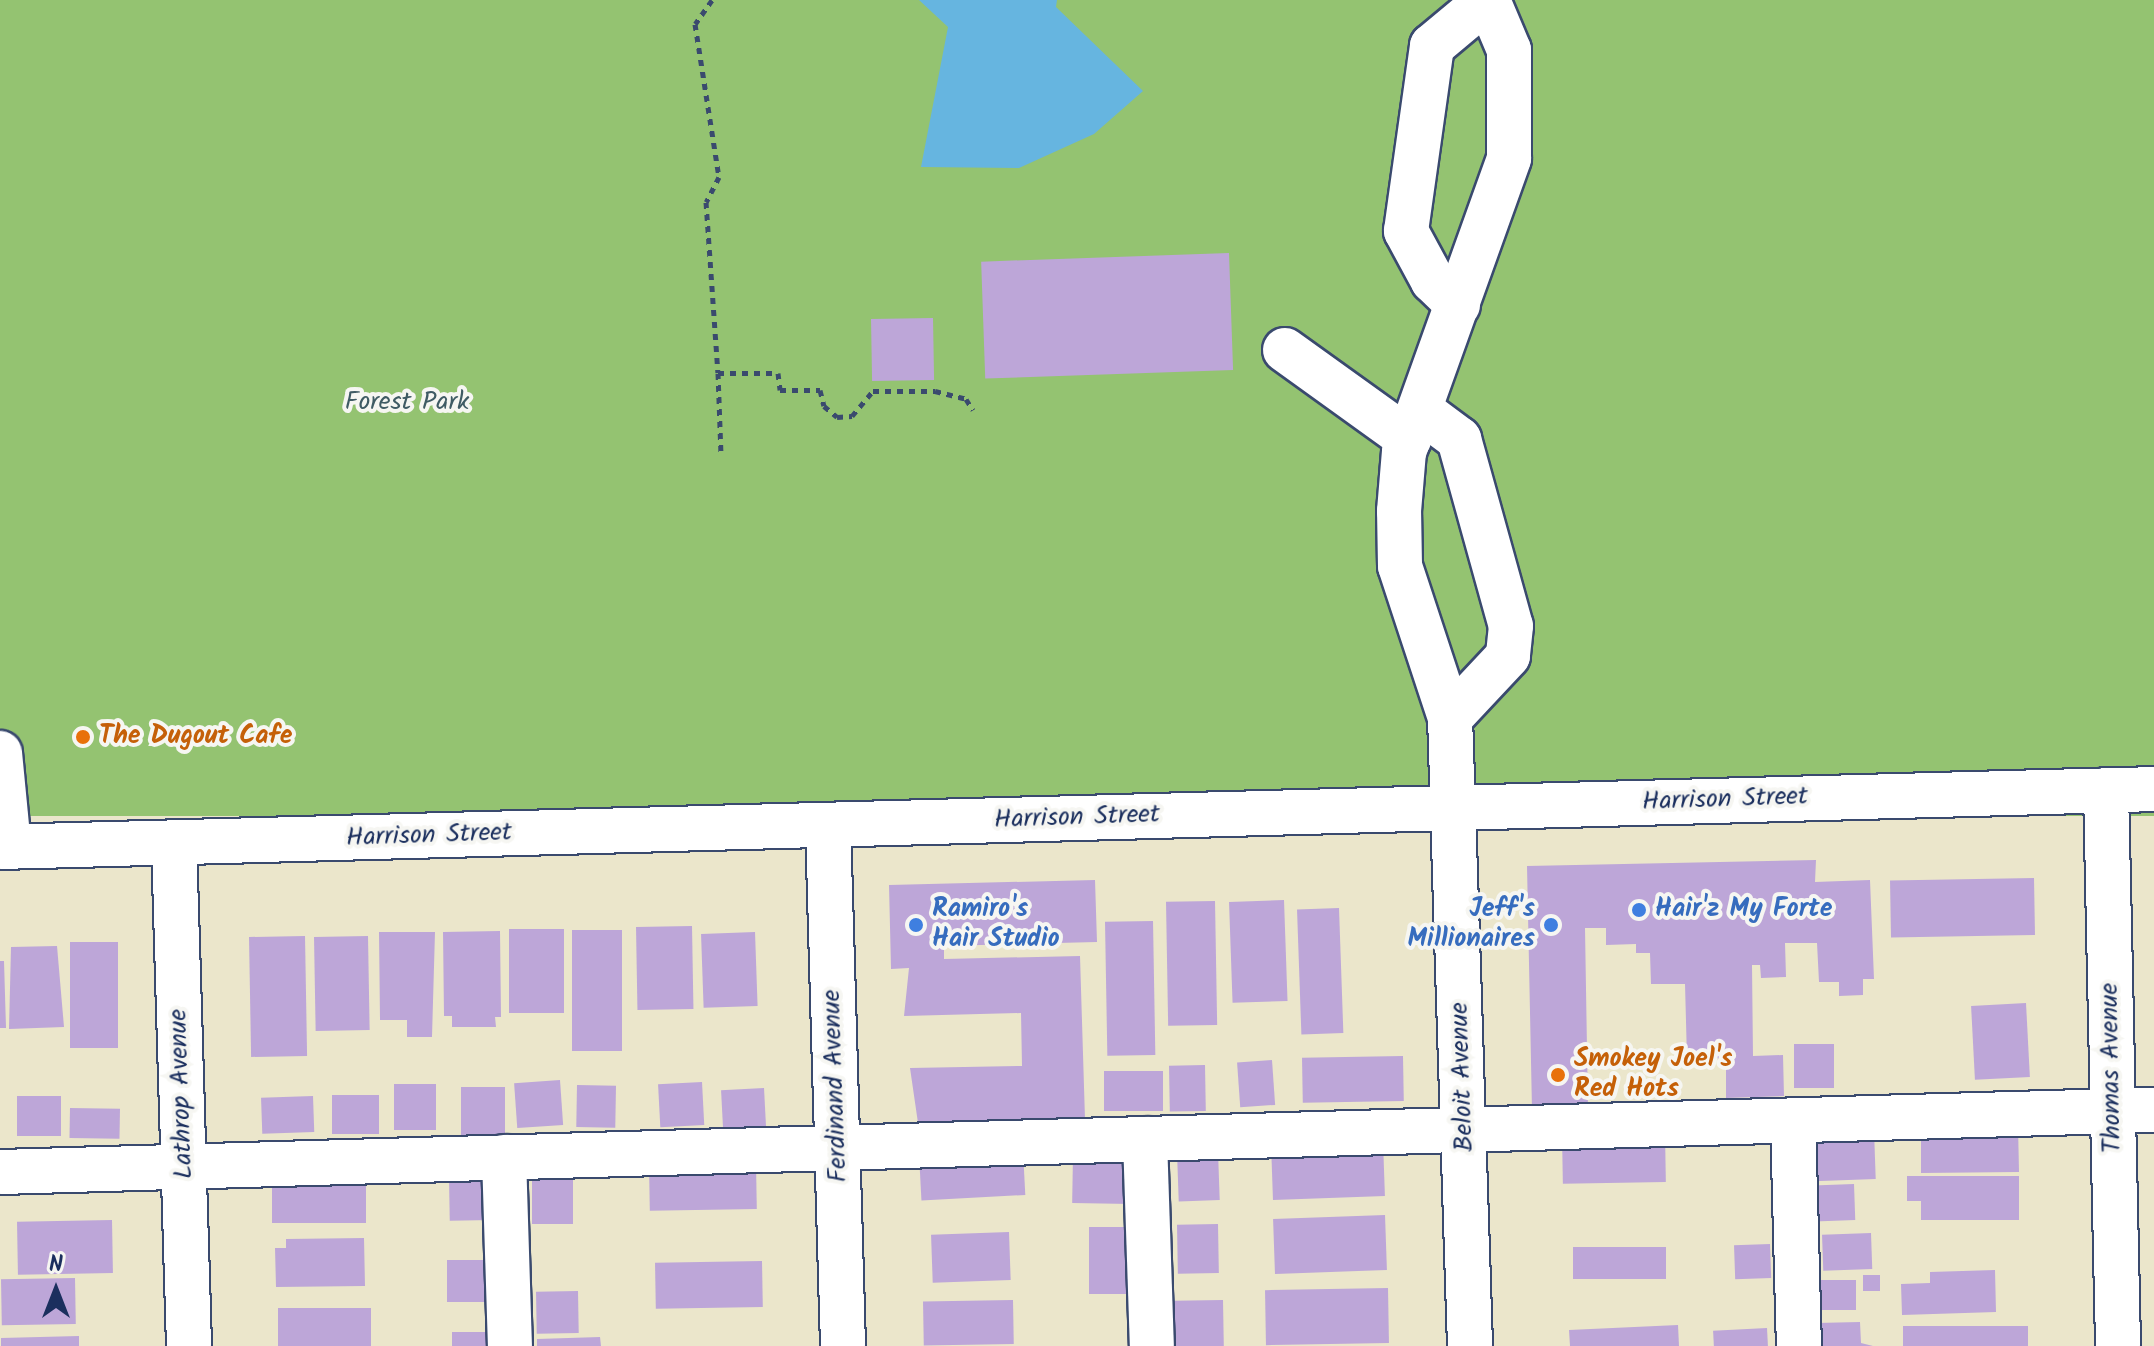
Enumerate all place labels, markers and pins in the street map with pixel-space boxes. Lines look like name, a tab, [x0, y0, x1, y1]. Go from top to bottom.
place label: The Dugout Cafe	[99, 721, 292, 753]
marker: The Dugout Cafe	[74, 728, 92, 746]
place label: Ramiro's Hair Studio	[932, 894, 1060, 956]
place label: Jeff's Millionaires	[1407, 894, 1535, 956]
place label: Hair'z My Forte	[1655, 894, 1833, 926]
marker: Hair'z My Forte	[1630, 901, 1648, 919]
marker: Ramiro's Hair Studio	[907, 916, 925, 934]
marker: Jeff's Millionaires	[1542, 916, 1560, 934]
place label: Smokey Joel's Red Hots	[1574, 1044, 1732, 1106]
marker: Smokey Joel's Red Hots	[1549, 1066, 1567, 1084]

